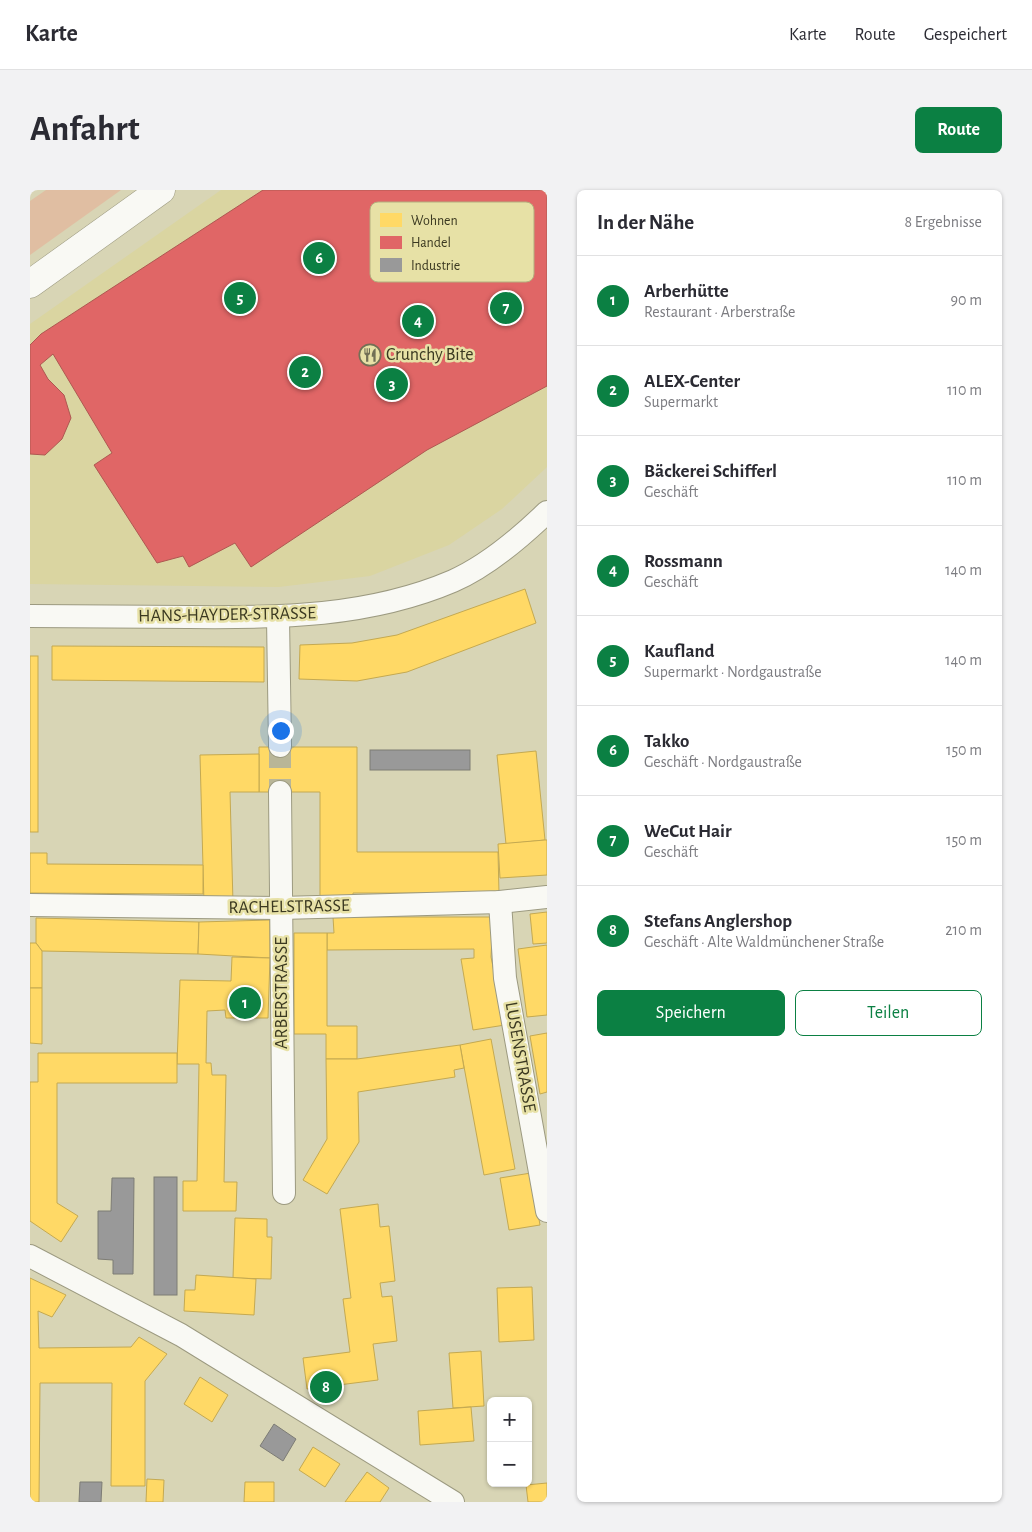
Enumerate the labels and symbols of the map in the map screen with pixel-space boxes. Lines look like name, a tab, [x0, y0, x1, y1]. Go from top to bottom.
legend	[370, 202, 534, 282]
text: Wohnen	[411, 214, 458, 228]
text: Handel	[411, 236, 451, 250]
pin: 6	[303, 239, 335, 277]
text: Industrie	[411, 259, 460, 273]
pin: 5	[224, 279, 256, 317]
pin: 7	[490, 289, 522, 327]
pin: 4	[402, 302, 434, 340]
restaurant icon: Crunchy Bite	[358, 343, 382, 367]
place label: Crunchy Bite	[386, 346, 474, 364]
pin: 2	[289, 353, 321, 391]
pin: 3	[376, 365, 408, 403]
street label: HANS-HAYDER-STRASSE	[138, 604, 316, 626]
your location	[268, 718, 294, 744]
street label: RACHELSTRASSE	[228, 897, 350, 917]
street label: ARBERSTRASSE	[273, 937, 291, 1049]
pin: 1	[229, 984, 261, 1022]
street label: LUSENSTRASSE	[501, 1001, 539, 1114]
pin: 8	[310, 1368, 342, 1406]

